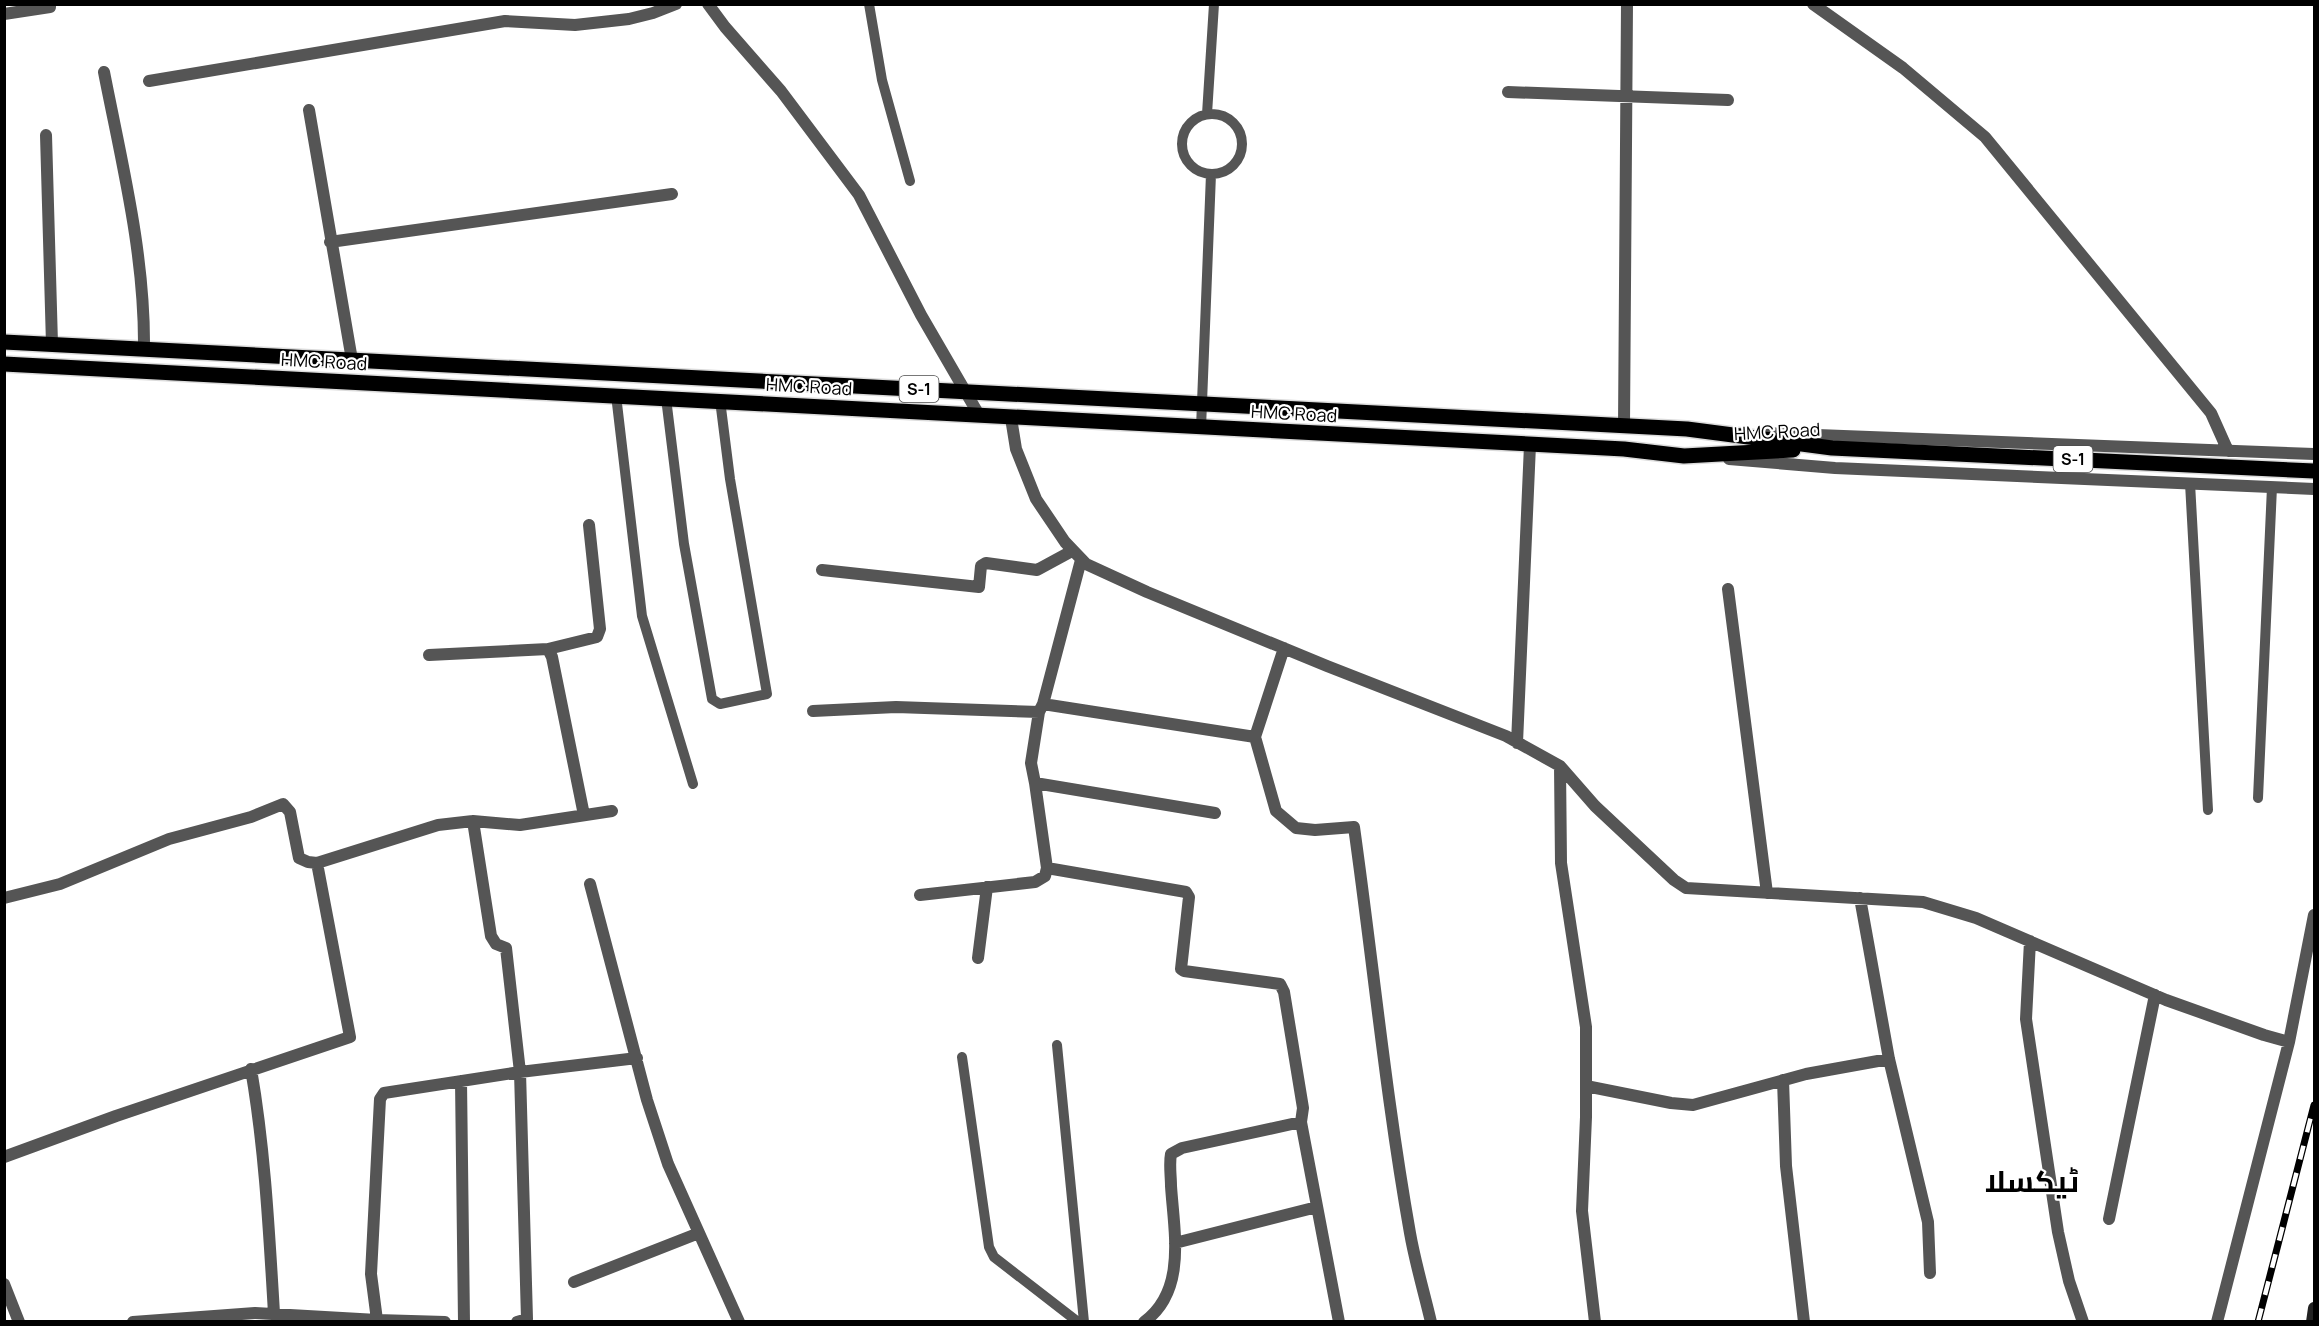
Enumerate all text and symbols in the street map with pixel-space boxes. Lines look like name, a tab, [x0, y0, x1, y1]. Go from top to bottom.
street label: HMC Road	[280, 347, 368, 375]
street label: HMC Road	[765, 372, 853, 400]
road number: S-1	[900, 376, 938, 402]
street label: HMC Road	[1250, 399, 1338, 427]
street label: HMC Road	[1733, 417, 1821, 445]
road number: S-1	[2054, 446, 2092, 472]
district label: ٹیکسلا	[1985, 1160, 2079, 1201]

